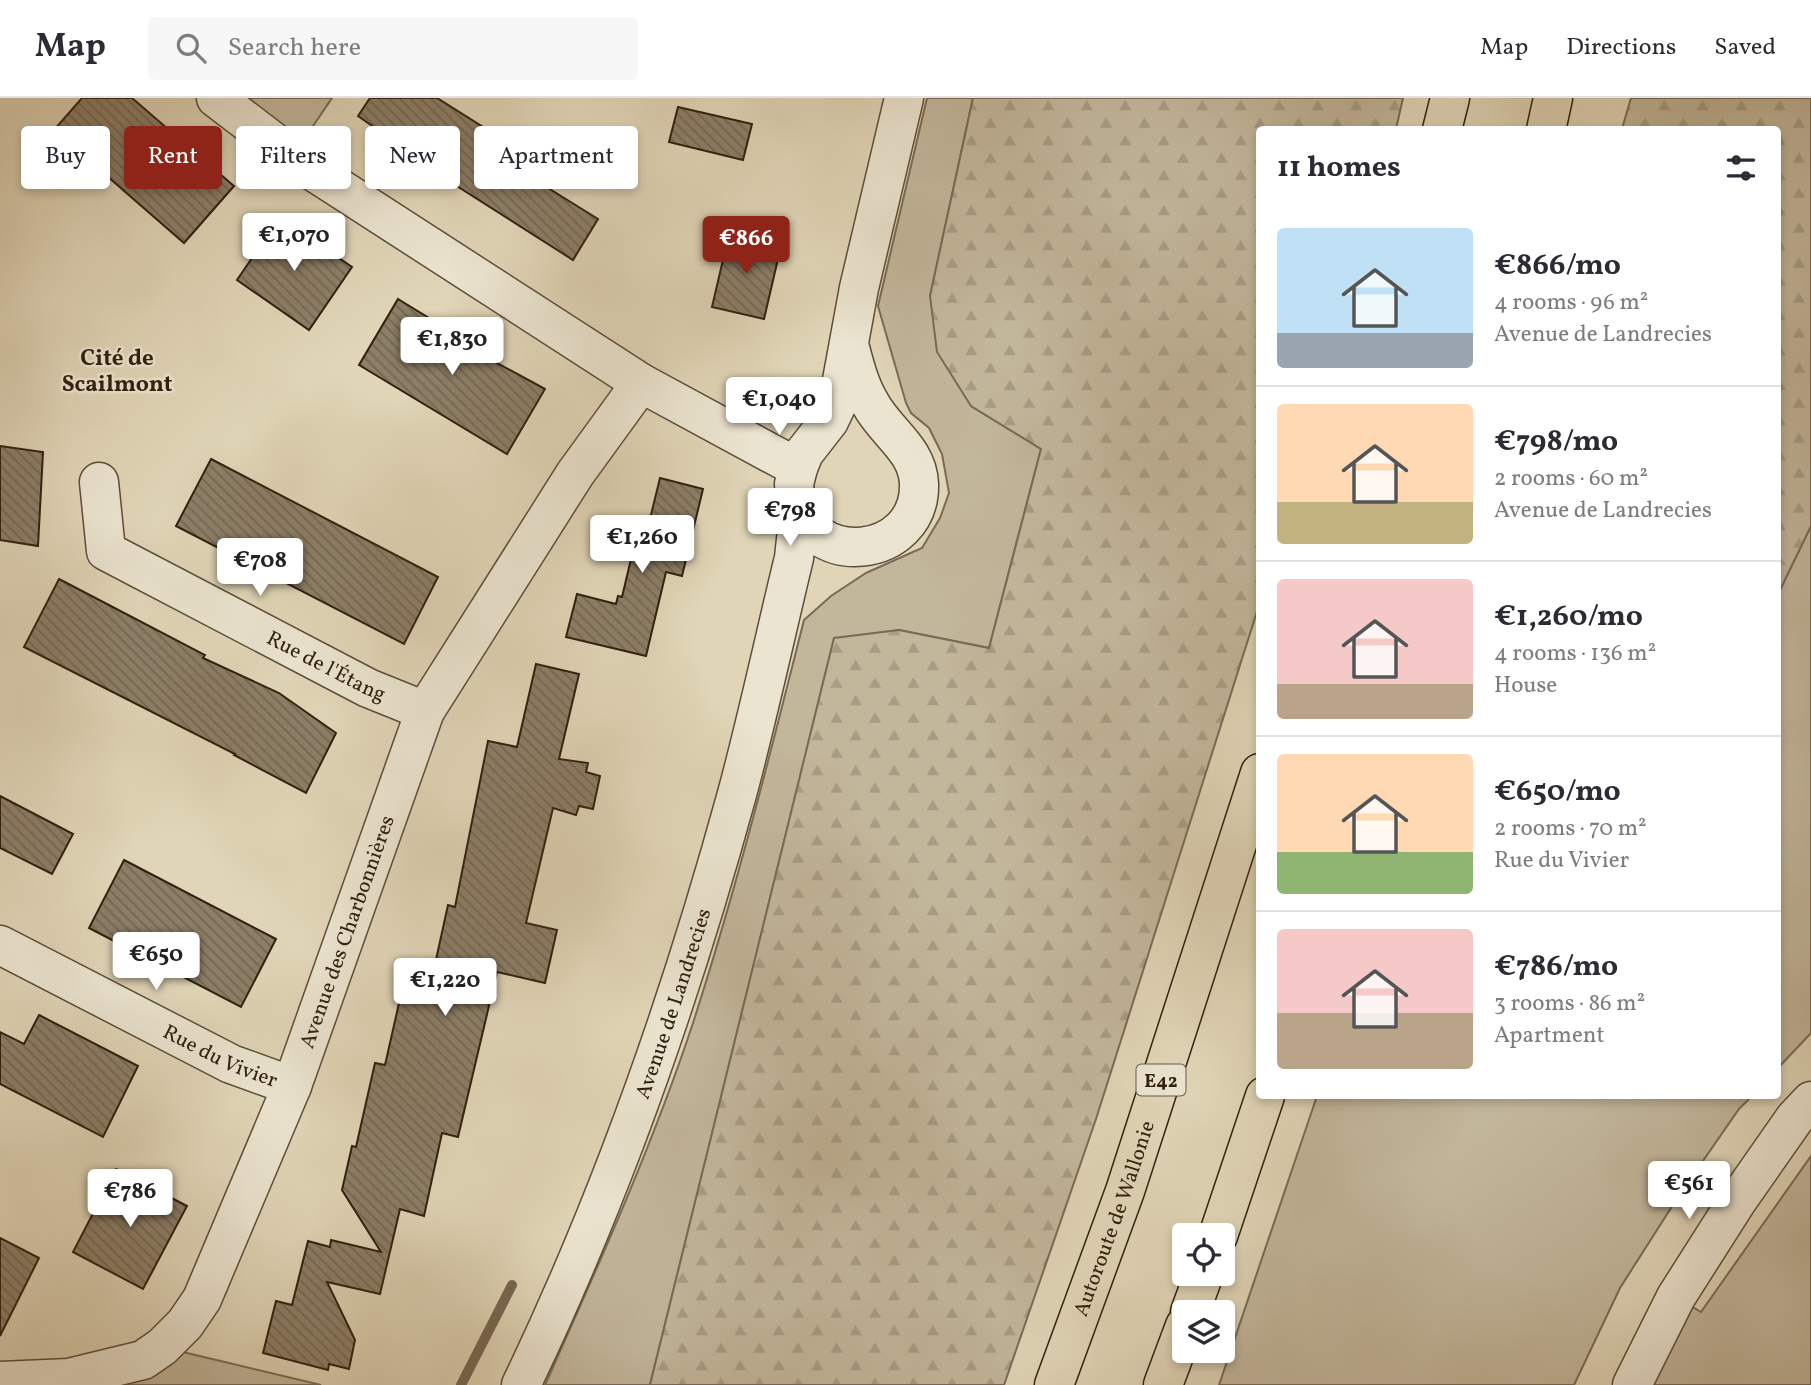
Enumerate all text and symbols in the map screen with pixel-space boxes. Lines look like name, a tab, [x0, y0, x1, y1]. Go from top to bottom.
search box	[148, 17, 638, 80]
text: Map	[35, 25, 106, 71]
icon: search	[172, 29, 210, 67]
text: Search here	[228, 30, 361, 66]
text: Map	[1480, 31, 1528, 65]
text: Directions	[1566, 31, 1676, 65]
text: Saved	[1714, 31, 1776, 65]
chip: Buy	[21, 126, 110, 189]
chip: Rent	[124, 126, 222, 189]
chip: Filters	[236, 126, 351, 189]
chip: New	[365, 126, 460, 189]
chip: Apartment	[474, 126, 638, 189]
text: 11 homes	[1277, 147, 1401, 189]
icon: filters	[1722, 149, 1760, 187]
pin: €1,070	[237, 214, 351, 273]
pin: €866	[705, 216, 787, 276]
text: €1,070	[258, 220, 330, 252]
text: €866	[719, 223, 773, 255]
text: €866/mo	[1494, 245, 1621, 287]
icon: home	[1333, 256, 1417, 340]
text: 4 rooms · 96 m²	[1494, 287, 1648, 319]
pin: €1,830	[395, 317, 509, 377]
text: Avenue de Landrecies	[1494, 319, 1712, 351]
text: €1,830	[417, 324, 487, 356]
district label: Cité de Scailmont	[62, 343, 173, 401]
pin: €1,040	[722, 378, 836, 437]
text: €1,040	[742, 384, 816, 416]
text: €798/mo	[1494, 421, 1618, 463]
icon: home	[1333, 432, 1417, 516]
text: 2 rooms · 60 m²	[1494, 463, 1648, 495]
pin: €798	[749, 489, 831, 548]
text: €798	[764, 495, 816, 527]
text: Avenue de Landrecies	[1494, 495, 1712, 527]
pin: €1,260	[585, 516, 699, 575]
text: €1,260	[606, 522, 678, 554]
pin: €708	[219, 538, 301, 598]
text: €708	[233, 545, 287, 577]
text: €1,260/mo	[1494, 596, 1643, 638]
icon: home	[1333, 607, 1417, 691]
street label: Rue de l'Étang	[261, 624, 390, 710]
text: 4 rooms · 136 m²	[1494, 638, 1656, 670]
text: House	[1494, 670, 1557, 702]
text: €650/mo	[1494, 771, 1621, 813]
icon: home	[1333, 782, 1417, 866]
street label: Avenue des Charbonnières	[293, 812, 403, 1053]
text: 2 rooms · 70 m²	[1494, 813, 1647, 845]
text: Rue du Vivier	[1494, 845, 1629, 877]
street label: Avenue de Landrecies	[629, 905, 719, 1103]
pin: €650	[115, 932, 197, 992]
text: €650	[129, 939, 183, 971]
text: €786/mo	[1494, 946, 1618, 988]
icon: home	[1333, 957, 1417, 1041]
pin: €1,220	[388, 958, 502, 1018]
text: €1,220	[410, 965, 480, 997]
text: 3 rooms · 86 m²	[1494, 988, 1645, 1020]
street label: Rue du Vivier	[157, 1018, 282, 1096]
text: Apartment	[1494, 1020, 1605, 1052]
road number: E42	[1136, 1064, 1186, 1096]
street label: Autoroute de Wallonie	[1067, 1117, 1163, 1321]
pin: €561	[1648, 1162, 1730, 1221]
text: €561	[1664, 1168, 1714, 1200]
pin: €786	[89, 1170, 171, 1229]
text: €786	[104, 1176, 156, 1208]
map controls	[1172, 1223, 1235, 1363]
button: locate	[1172, 1223, 1235, 1286]
button: layers	[1172, 1300, 1235, 1363]

